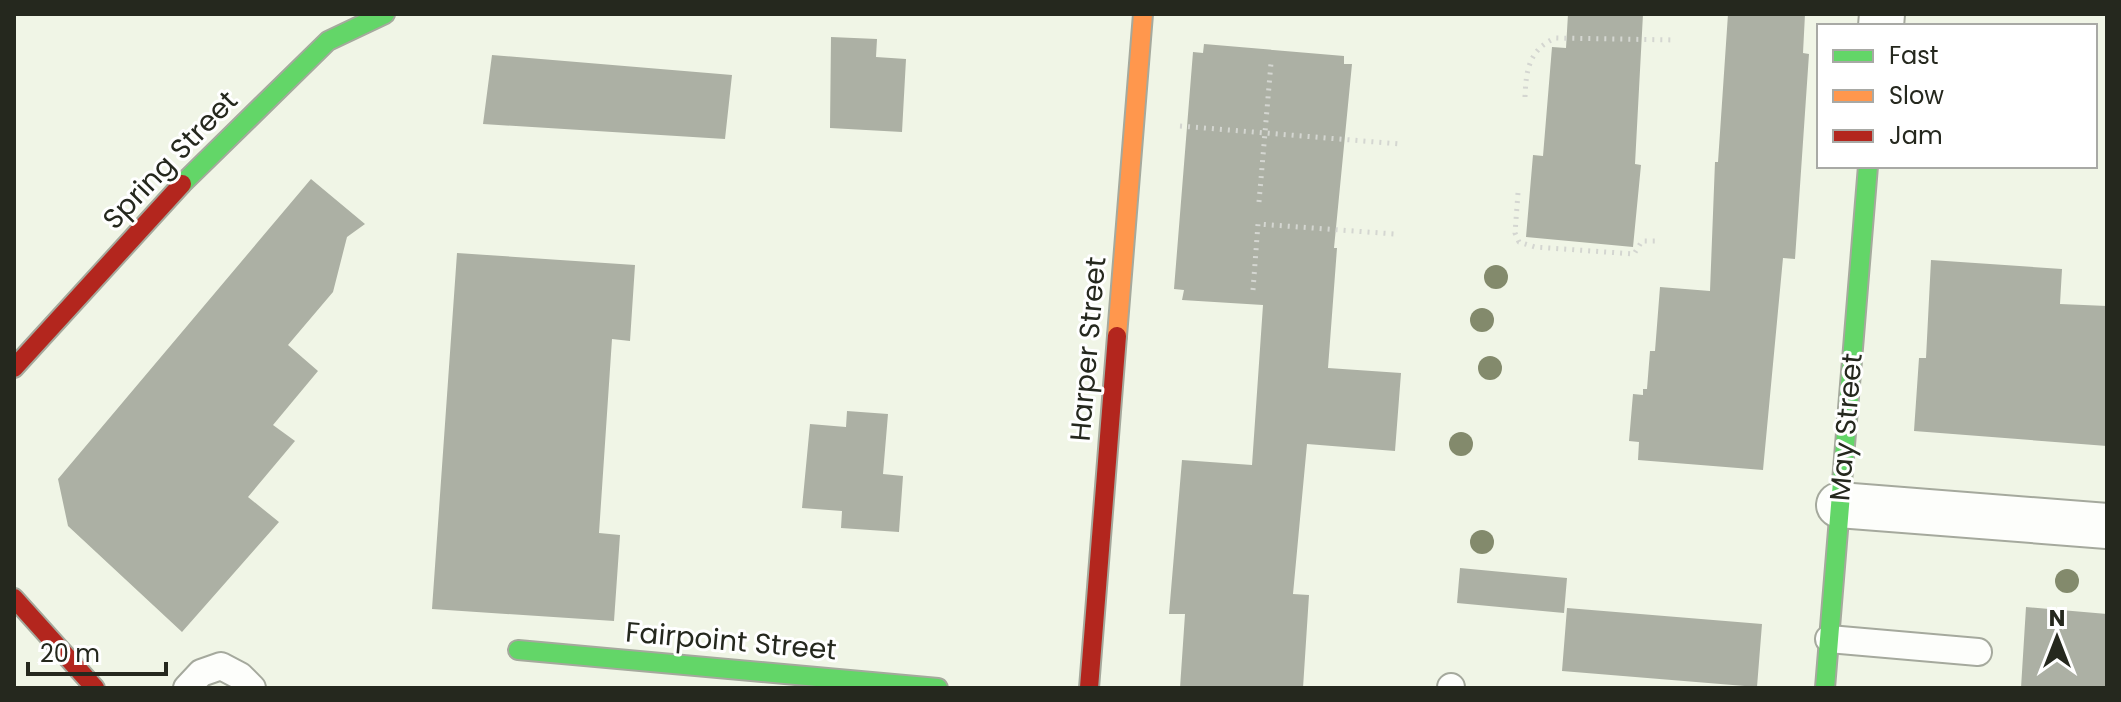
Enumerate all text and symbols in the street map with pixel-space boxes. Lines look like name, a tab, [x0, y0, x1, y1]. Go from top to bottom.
legend	[1817, 24, 2097, 168]
text: Fast	[1889, 39, 1939, 72]
text: Slow	[1889, 79, 1944, 112]
street label: Spring Street	[94, 82, 246, 238]
text: Jam	[1889, 119, 1943, 152]
street label: Harper Street	[1061, 255, 1115, 443]
street label: May Street	[1820, 351, 1872, 503]
north arrow	[2017, 598, 2097, 678]
text: N	[2049, 603, 2065, 634]
street label: Fairpoint Street	[624, 612, 838, 670]
scale bar	[28, 626, 166, 676]
text: 20 m	[40, 637, 100, 670]

